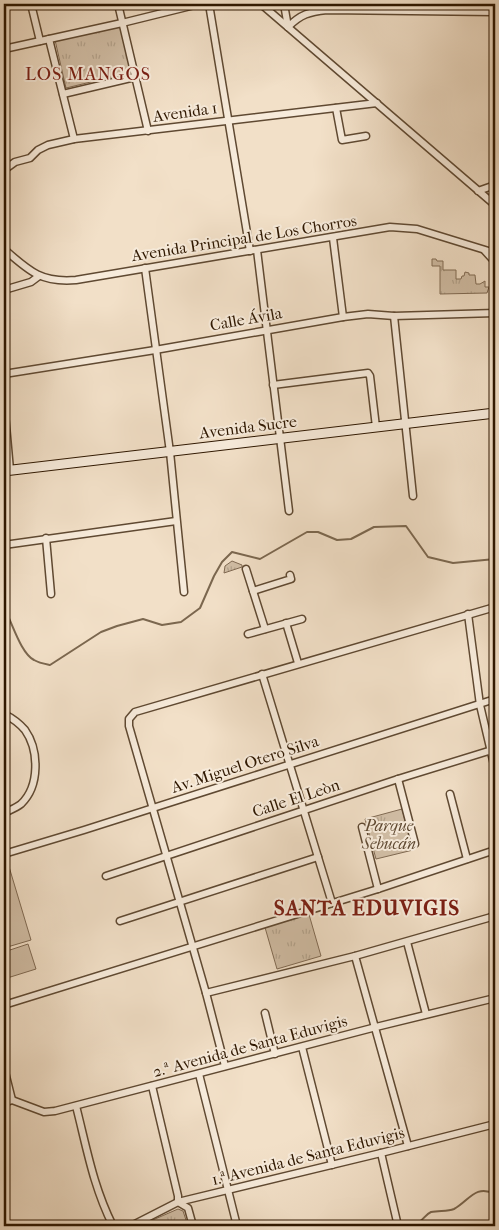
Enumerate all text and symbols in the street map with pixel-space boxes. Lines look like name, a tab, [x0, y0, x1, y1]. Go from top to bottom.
district label: LOS MANGOS	[25, 64, 151, 85]
street label: Avenida 1	[151, 98, 218, 126]
street label: Avenida Principal de Los Chorros	[129, 211, 358, 265]
street label: Calle Ávila	[208, 302, 284, 335]
street label: Avenida Sucre	[197, 412, 298, 443]
street label: Av. Miguel Otero Silva	[168, 731, 322, 797]
street label: Calle El Leòn	[250, 775, 343, 821]
park label: Parque Sebucán	[361, 816, 416, 853]
district label: SANTA EDUVIGIS	[274, 896, 460, 920]
street label: 2.ª Avenida de Santa Eduvigis	[151, 1011, 349, 1081]
street label: 1.ª Avenida de Santa Eduvigis	[210, 1123, 406, 1189]

